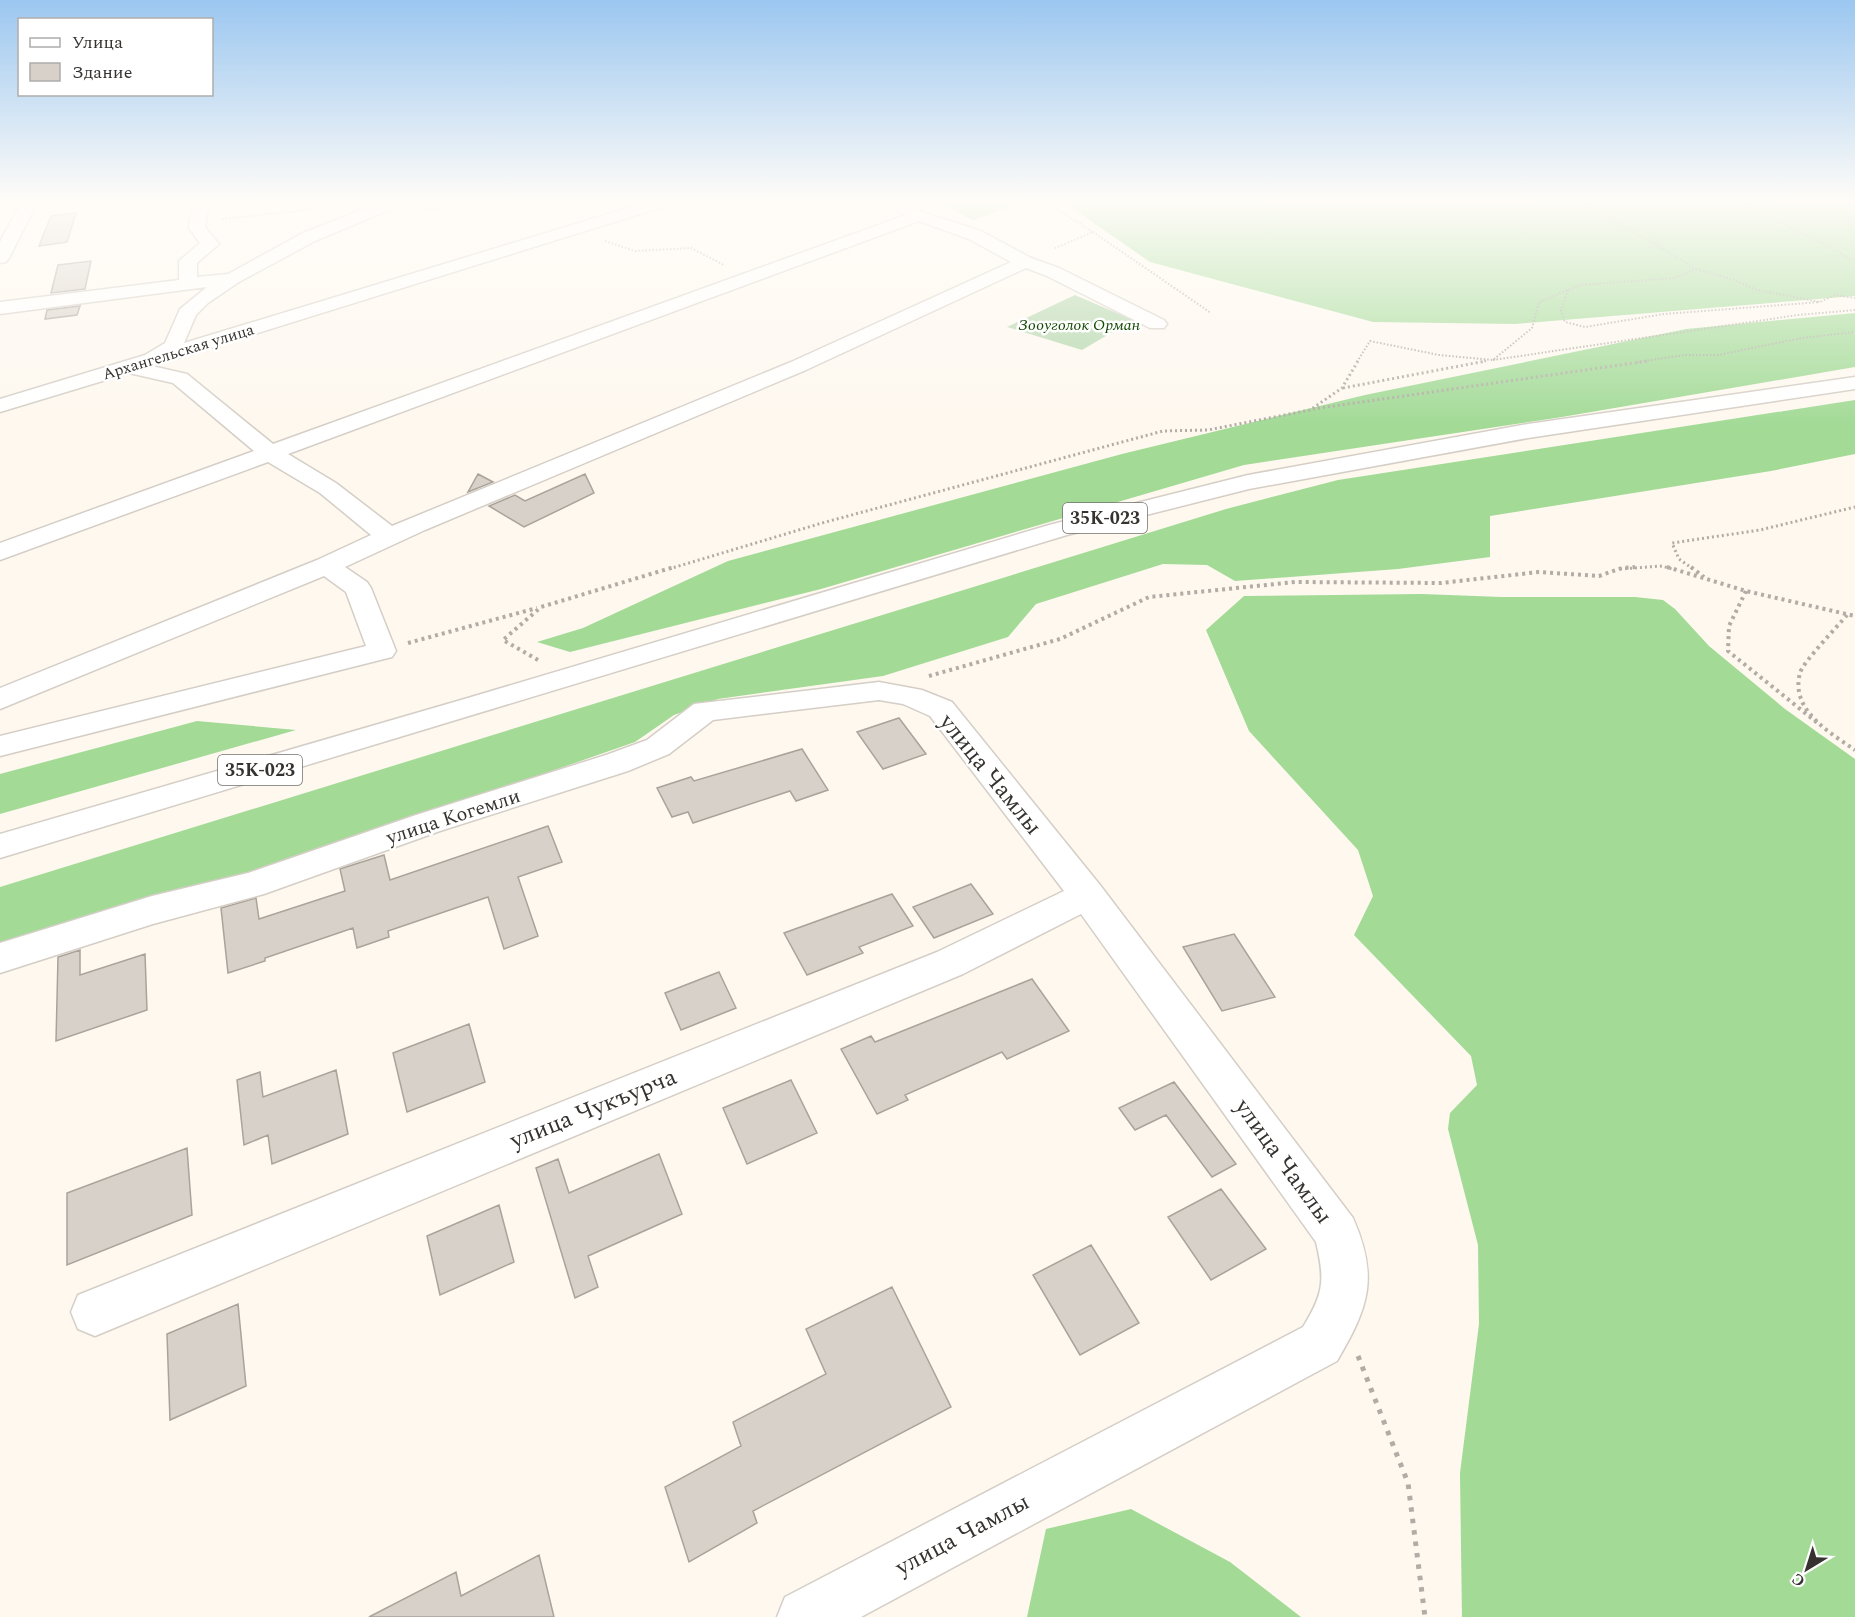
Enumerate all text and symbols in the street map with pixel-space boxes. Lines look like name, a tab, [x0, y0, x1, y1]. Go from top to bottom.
legend	[18, 18, 213, 96]
text: Улица	[72, 29, 123, 56]
text: Здание	[72, 59, 132, 86]
park label: Зооуголок Орман	[1018, 313, 1141, 337]
street label: Архангельская улица	[99, 317, 257, 386]
road number: 35К-023	[1063, 503, 1147, 533]
street label: улица Чамлы	[929, 705, 1051, 843]
road number: 35К-023	[218, 755, 302, 785]
street label: улица Когемли	[381, 781, 524, 853]
street label: улица Чукъурча	[504, 1059, 682, 1159]
street label: улица Чамлы	[1225, 1091, 1341, 1232]
street label: улица Чамлы	[888, 1484, 1036, 1586]
north arrow	[1777, 1539, 1837, 1599]
text: С	[1787, 1567, 1810, 1593]

